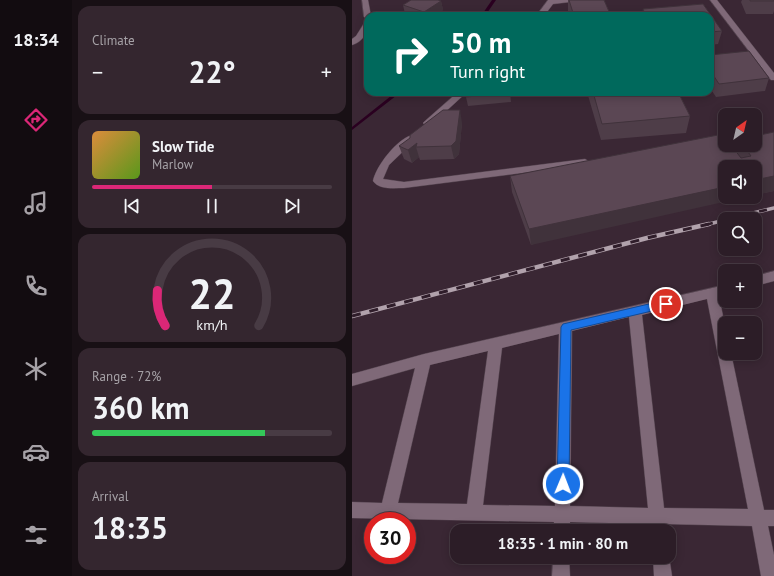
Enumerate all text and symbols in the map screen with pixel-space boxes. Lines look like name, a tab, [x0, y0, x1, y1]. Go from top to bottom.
text: 50 m	[450, 24, 511, 61]
text: 18:34	[13, 28, 59, 51]
icon: right	[384, 28, 436, 80]
text: Climate	[92, 32, 135, 49]
text: 22°	[188, 52, 236, 91]
text: −	[92, 58, 103, 86]
text: +	[321, 58, 332, 86]
text: Turn right	[450, 60, 525, 83]
icon: directions	[22, 106, 50, 134]
north arrow	[718, 108, 762, 152]
map controls	[718, 108, 762, 360]
text: Slow Tide	[152, 137, 214, 156]
text: Marlow	[152, 156, 193, 173]
button: sound	[718, 160, 762, 204]
icon: music	[22, 189, 50, 217]
icon: previous	[121, 195, 143, 217]
icon: pause	[201, 195, 223, 217]
icon: next	[281, 195, 303, 217]
button: search	[718, 212, 762, 256]
button: +	[718, 264, 762, 308]
text: 22	[188, 267, 236, 320]
icon: phone	[22, 272, 50, 300]
pin	[649, 287, 683, 321]
icon: arrive	[655, 293, 677, 315]
text: km/h	[196, 315, 228, 334]
button: −	[718, 316, 762, 360]
icon: climate	[22, 355, 50, 383]
text: Range · 72%	[92, 368, 161, 385]
text: 360 km	[92, 388, 190, 427]
icon: car	[22, 438, 50, 466]
position arrow	[542, 463, 584, 505]
text: Arrival	[92, 488, 128, 505]
text: 18:35	[92, 508, 168, 547]
speed limit sign: 30	[364, 512, 416, 564]
icon: filters	[22, 521, 50, 549]
text: 18:35 · 1 min · 80 m	[498, 534, 628, 553]

